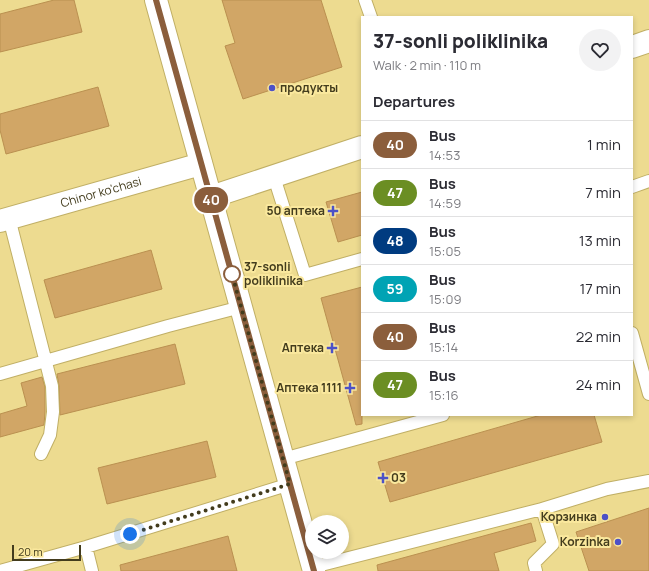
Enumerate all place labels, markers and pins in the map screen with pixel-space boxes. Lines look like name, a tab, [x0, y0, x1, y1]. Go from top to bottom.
place label: продукты	[280, 79, 338, 96]
marker: продукты	[267, 83, 277, 93]
place label: 50 аптека	[266, 202, 325, 219]
marker: 50 аптека	[328, 206, 338, 216]
place label: 37-sonli poliklinika	[244, 258, 303, 289]
marker: 37-sonli poliklinika	[223, 265, 241, 283]
place label: Аптека	[282, 339, 324, 356]
marker: Аптека	[327, 343, 337, 353]
place label: Аптека 1111	[276, 379, 342, 396]
marker: Аптека 1111	[345, 383, 355, 393]
place label: 03	[391, 469, 406, 486]
marker: 03	[378, 473, 388, 483]
place label: Корзинка	[541, 508, 597, 525]
marker: Корзинка	[600, 512, 610, 522]
place label: Korzinka	[560, 533, 610, 550]
marker: Korzinka	[613, 537, 623, 547]

